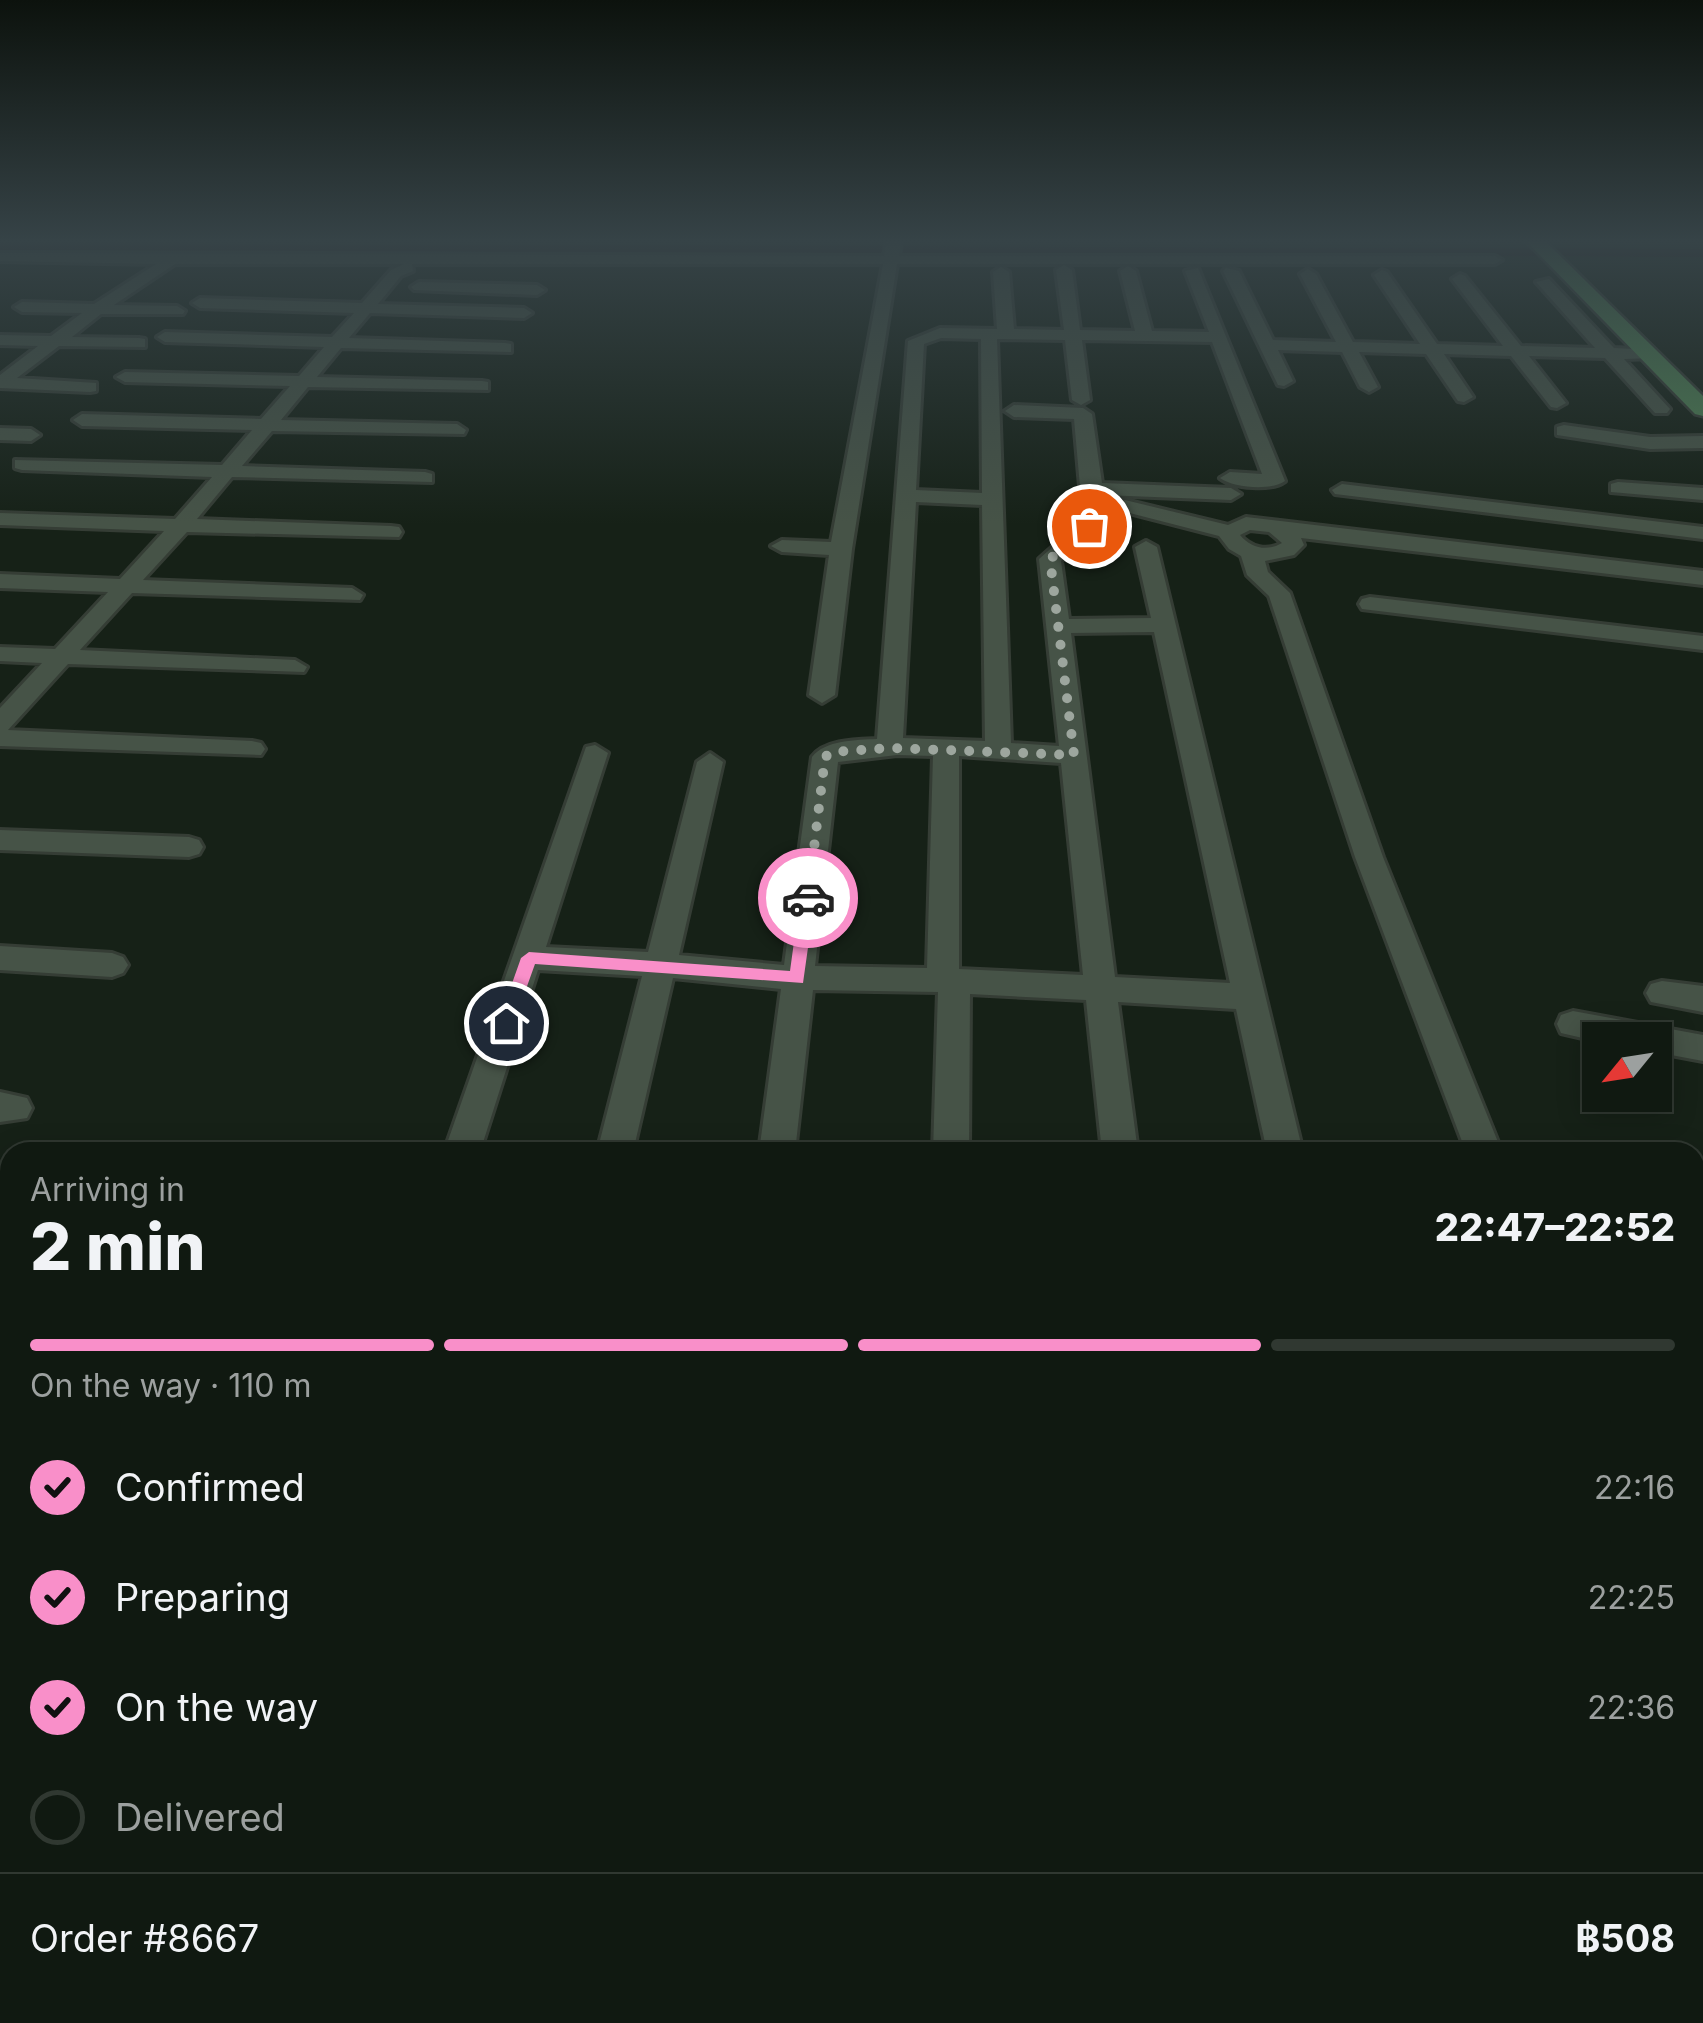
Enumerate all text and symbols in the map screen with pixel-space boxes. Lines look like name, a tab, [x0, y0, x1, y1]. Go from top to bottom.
pin	[1047, 484, 1132, 569]
icon: bag	[1062, 499, 1117, 554]
courier	[758, 848, 858, 948]
icon: car	[781, 871, 836, 926]
pin	[464, 981, 549, 1066]
icon: home	[479, 996, 534, 1051]
north arrow	[1582, 1022, 1672, 1112]
map controls	[1582, 1022, 1672, 1112]
text: Arriving in	[30, 1170, 185, 1209]
text: 22:47–22:52	[1435, 1204, 1675, 1250]
text: 2 min	[30, 1207, 206, 1286]
text: On the way · 110 m	[30, 1366, 312, 1405]
icon: check	[30, 1460, 85, 1515]
text: Confirmed	[115, 1464, 305, 1510]
text: 22:16	[1594, 1468, 1675, 1507]
icon: check	[30, 1570, 85, 1625]
text: Preparing	[115, 1574, 290, 1620]
text: 22:25	[1588, 1578, 1675, 1617]
icon: check	[30, 1680, 85, 1735]
text: On the way	[115, 1684, 318, 1730]
text: 22:36	[1587, 1688, 1675, 1727]
text: Delivered	[115, 1794, 285, 1840]
text: Order #8667	[30, 1915, 259, 1961]
text: ฿508	[1575, 1915, 1675, 1961]

